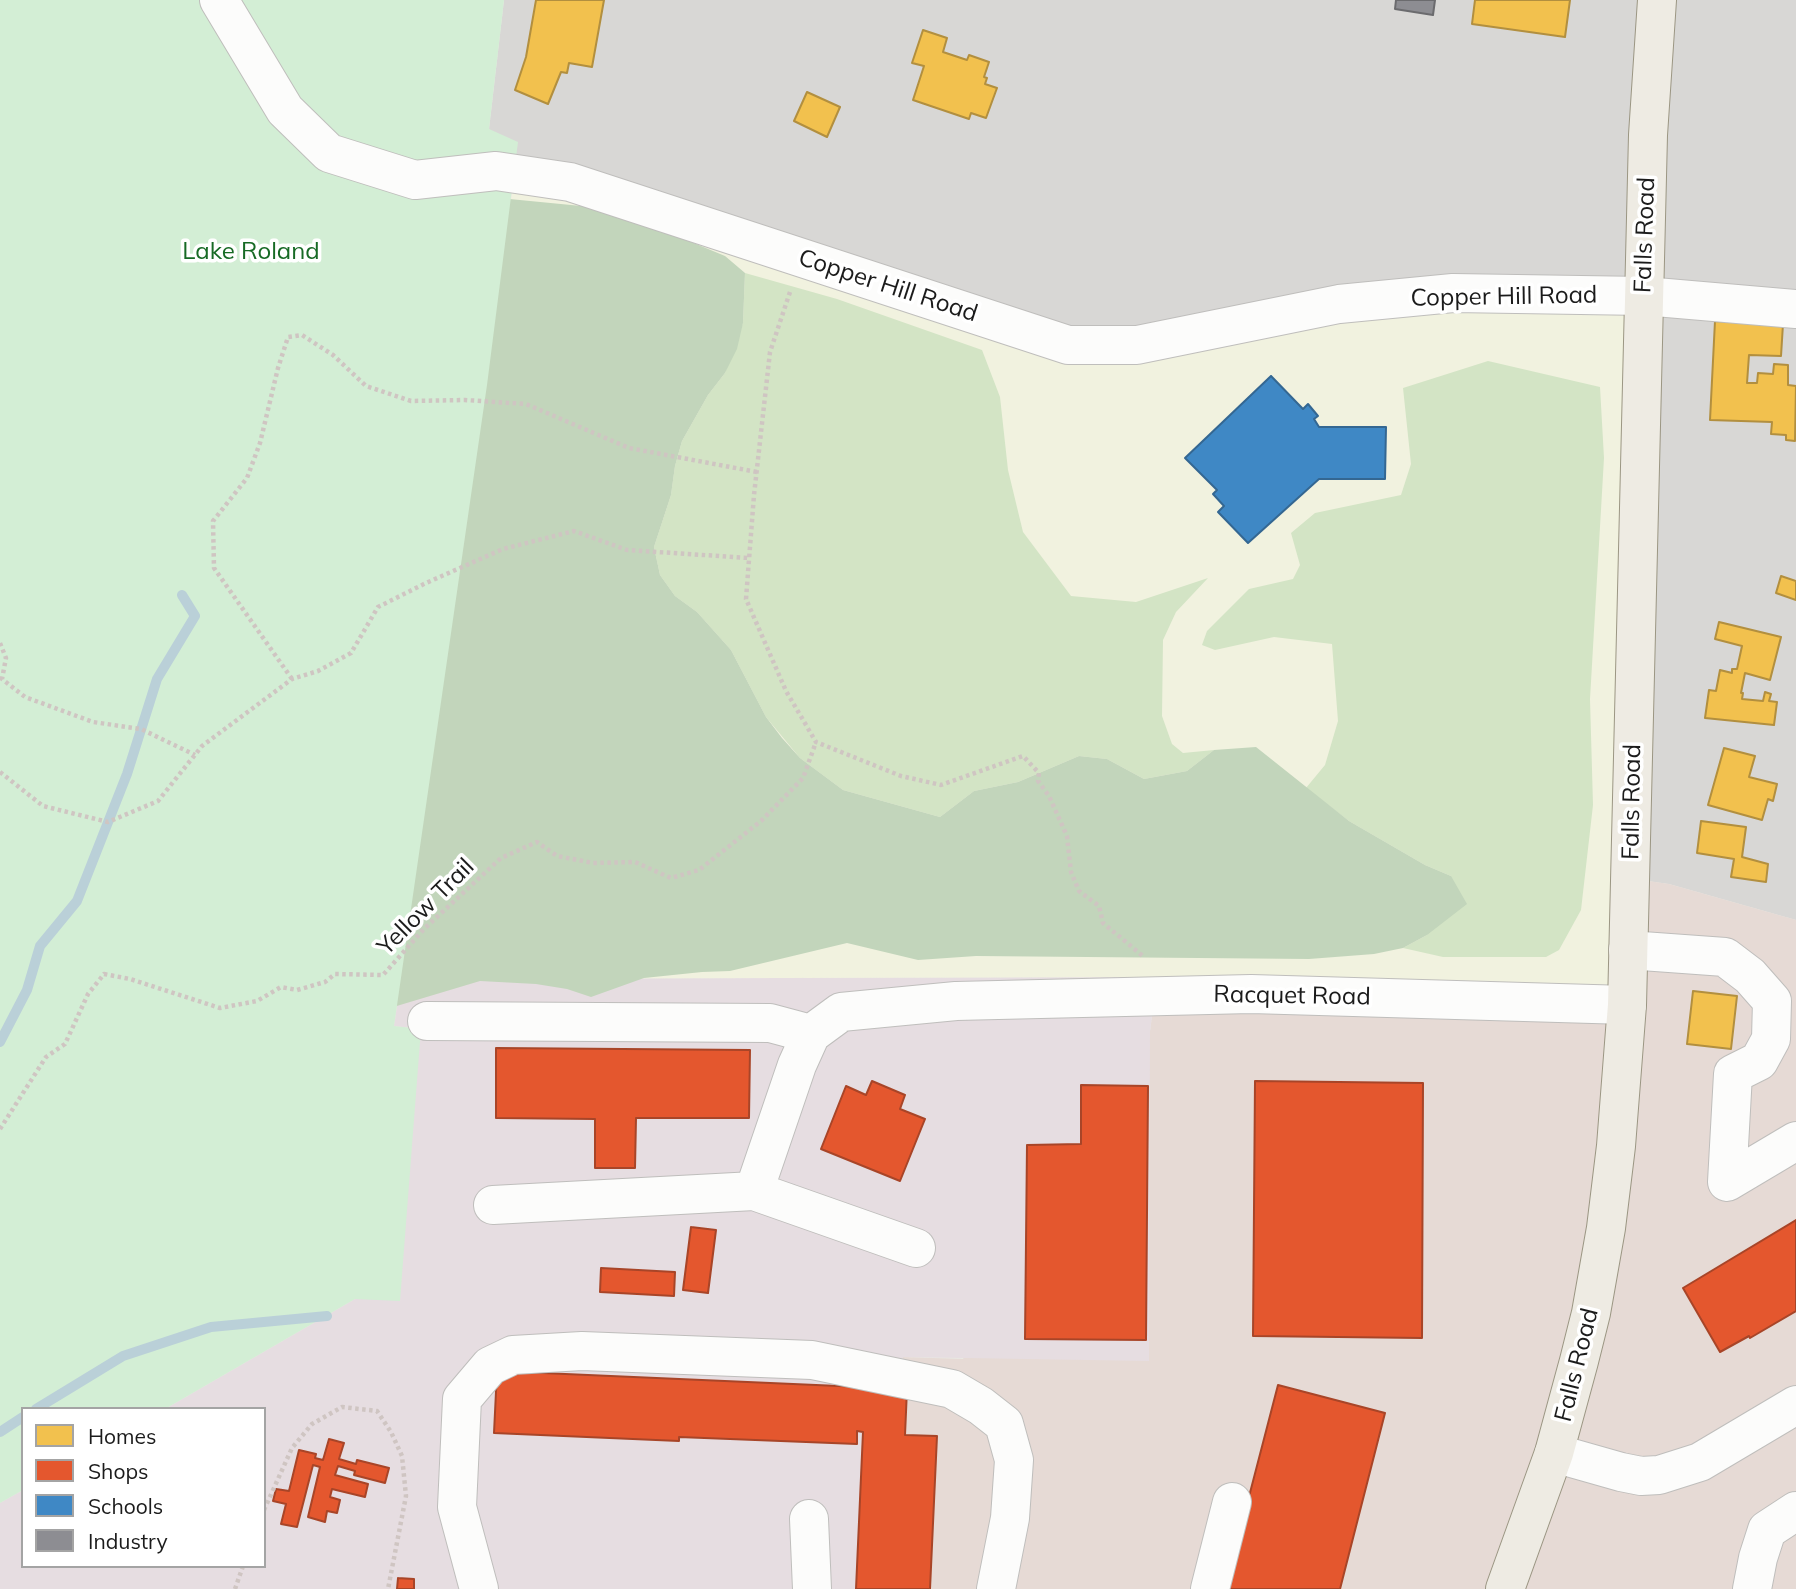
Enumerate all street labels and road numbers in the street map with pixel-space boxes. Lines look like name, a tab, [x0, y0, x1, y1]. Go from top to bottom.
street label: Falls Road	[1629, 177, 1661, 293]
street label: Copper Hill Road	[795, 243, 981, 329]
street label: Copper Hill Road	[1410, 281, 1598, 313]
street label: Falls Road	[1617, 744, 1647, 860]
street label: Yellow Trail	[372, 853, 480, 961]
street label: Racquet Road	[1213, 980, 1371, 1012]
street label: Falls Road	[1549, 1305, 1605, 1425]

